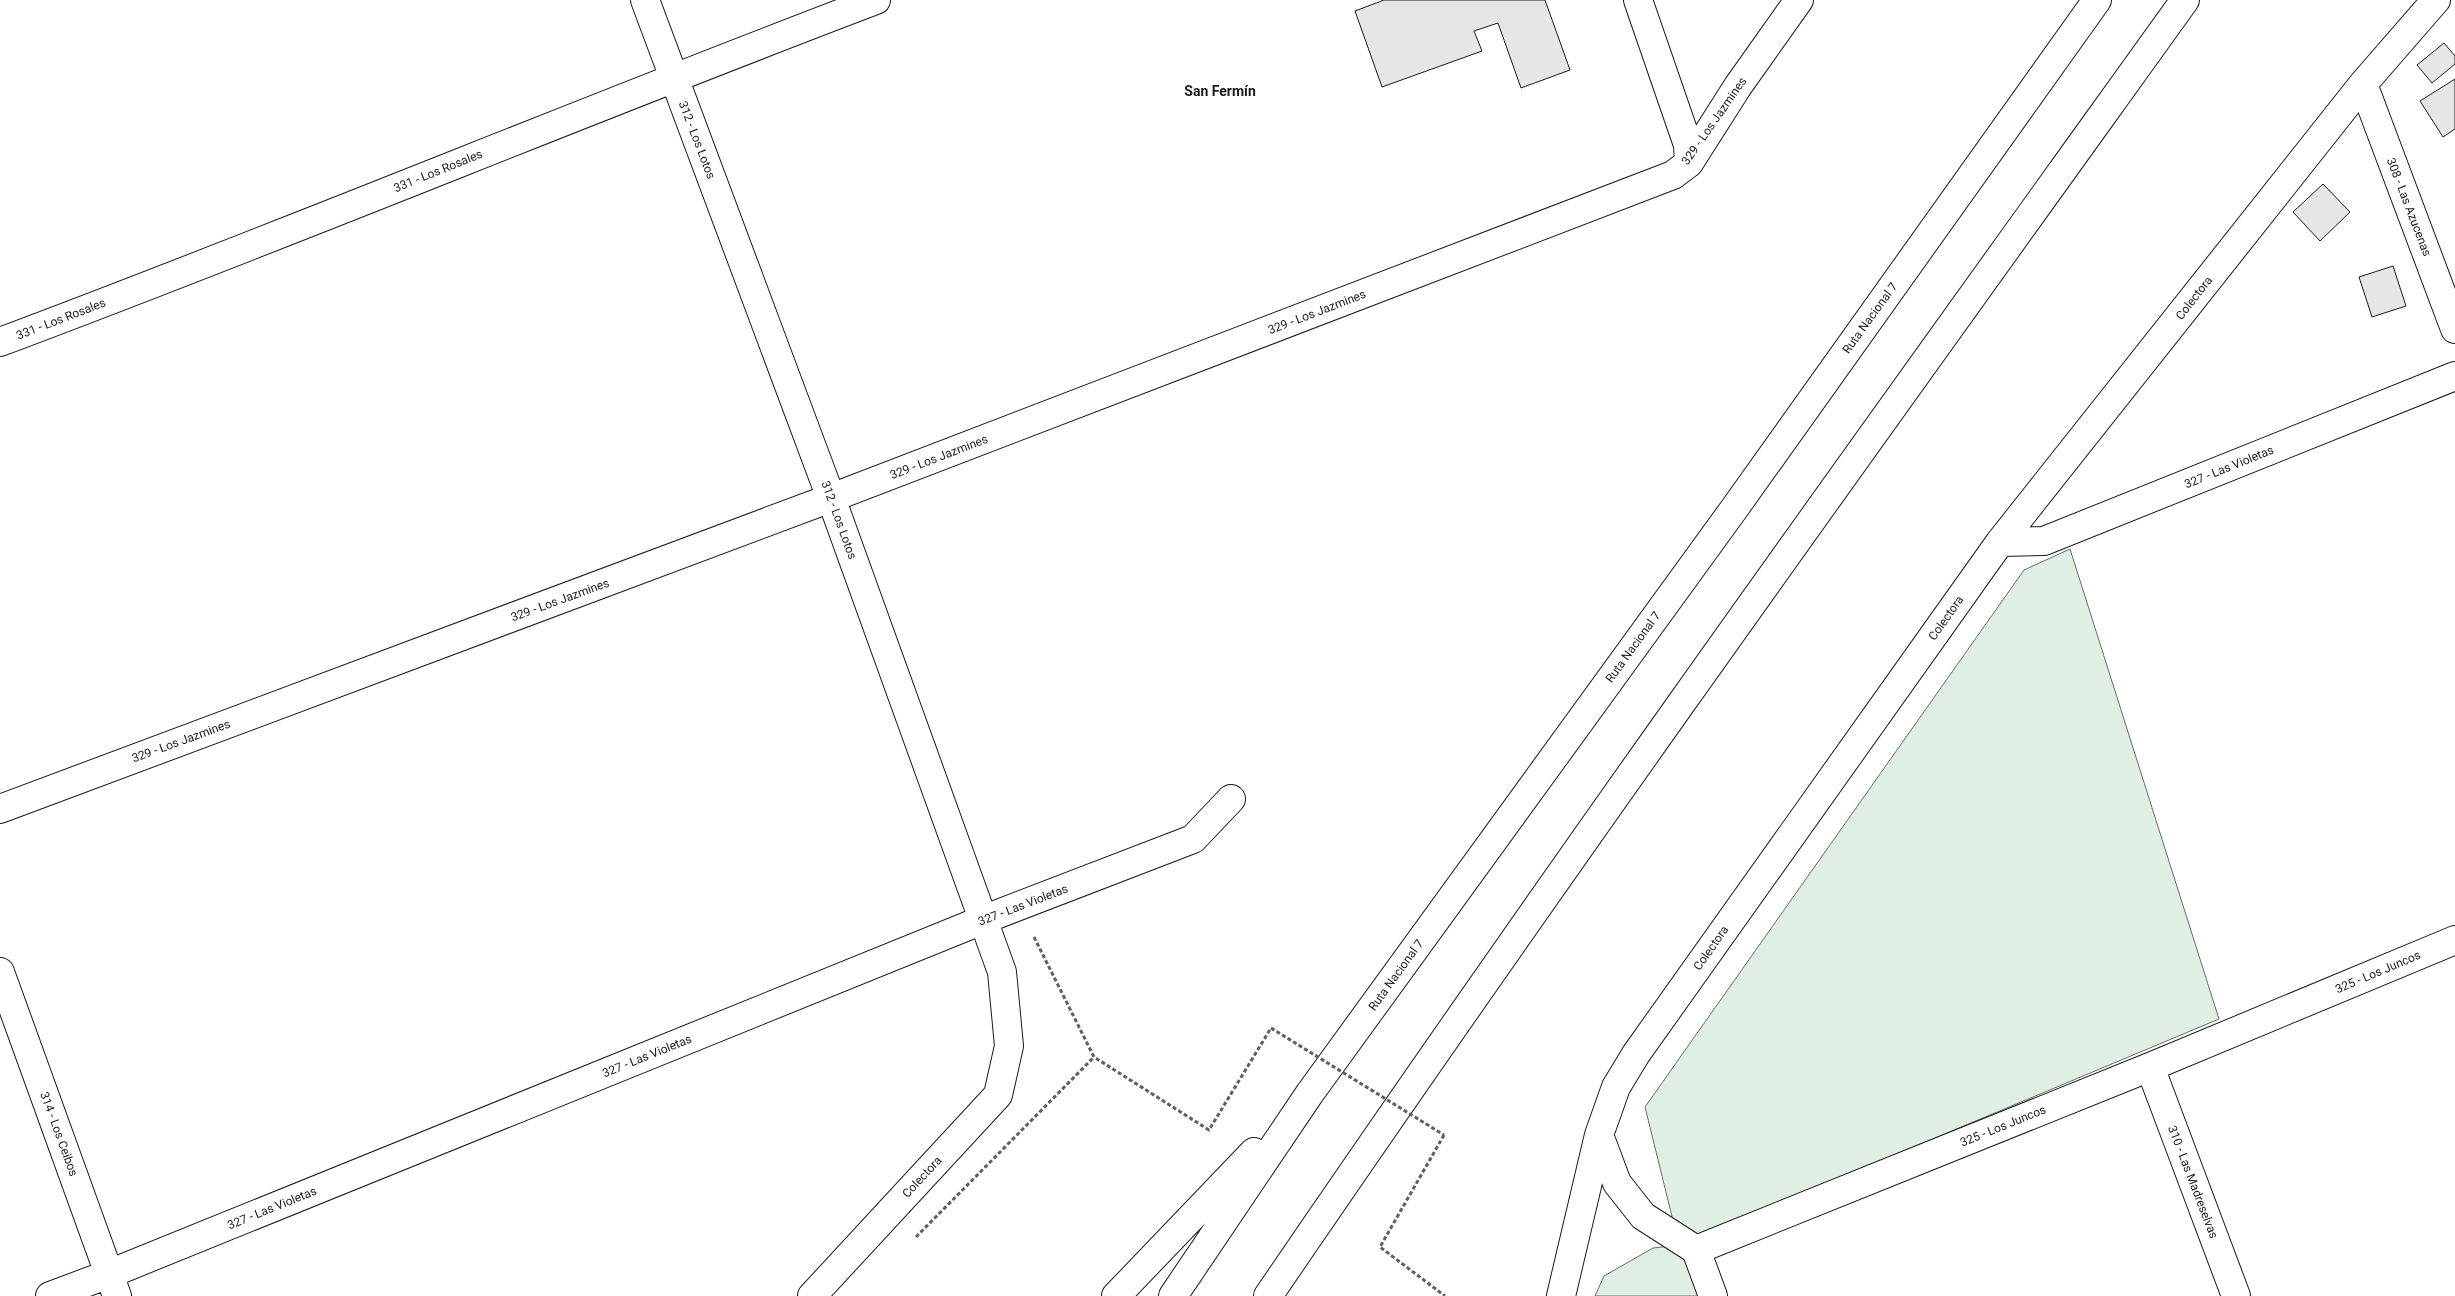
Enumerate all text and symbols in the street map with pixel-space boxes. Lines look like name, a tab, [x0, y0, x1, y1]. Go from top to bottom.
street label: 329 - Los Jazmines	[1679, 75, 1749, 167]
district label: San Fermín	[1184, 83, 1256, 99]
street label: 312 - Los Lotos	[676, 99, 718, 181]
street label: 331 - Los Rosales	[392, 147, 484, 195]
street label: 308 - Las Azucenas	[2384, 156, 2434, 258]
street label: Colectora	[2173, 274, 2215, 322]
street label: Ruta Nacional 7	[1840, 280, 1901, 356]
street label: 329 - Los Jazmines	[1266, 287, 1368, 337]
street label: 331 - Los Rosales	[14, 296, 108, 342]
street label: 329 - Los Jazmines	[888, 432, 990, 482]
street label: 327 - Las Violetas	[2182, 443, 2276, 491]
street label: 312 - Los Lotos	[818, 479, 860, 561]
street label: 329 - Los Jazmines	[509, 576, 611, 624]
street label: Colectora	[1926, 593, 1966, 643]
street label: Ruta Nacional 7	[1603, 609, 1664, 685]
street label: 329 - Los Jazmines	[130, 717, 232, 765]
street label: 327 - Las Violetas	[976, 881, 1070, 929]
street label: Colectora	[1691, 923, 1731, 973]
street label: Ruta Nacional 7	[1366, 937, 1427, 1013]
street label: 325 - Los Juncos	[2333, 948, 2423, 996]
street label: 327 - Las Violetas	[600, 1032, 694, 1080]
street label: 314 - Los Ceibos	[37, 1090, 81, 1178]
street label: 325 - Los Juncos	[1958, 1102, 2048, 1150]
street label: 310 - Las Madreselvas	[2165, 1124, 2221, 1240]
street label: Colectora	[899, 1153, 945, 1201]
street label: 327 - Las Violetas	[225, 1184, 319, 1232]

